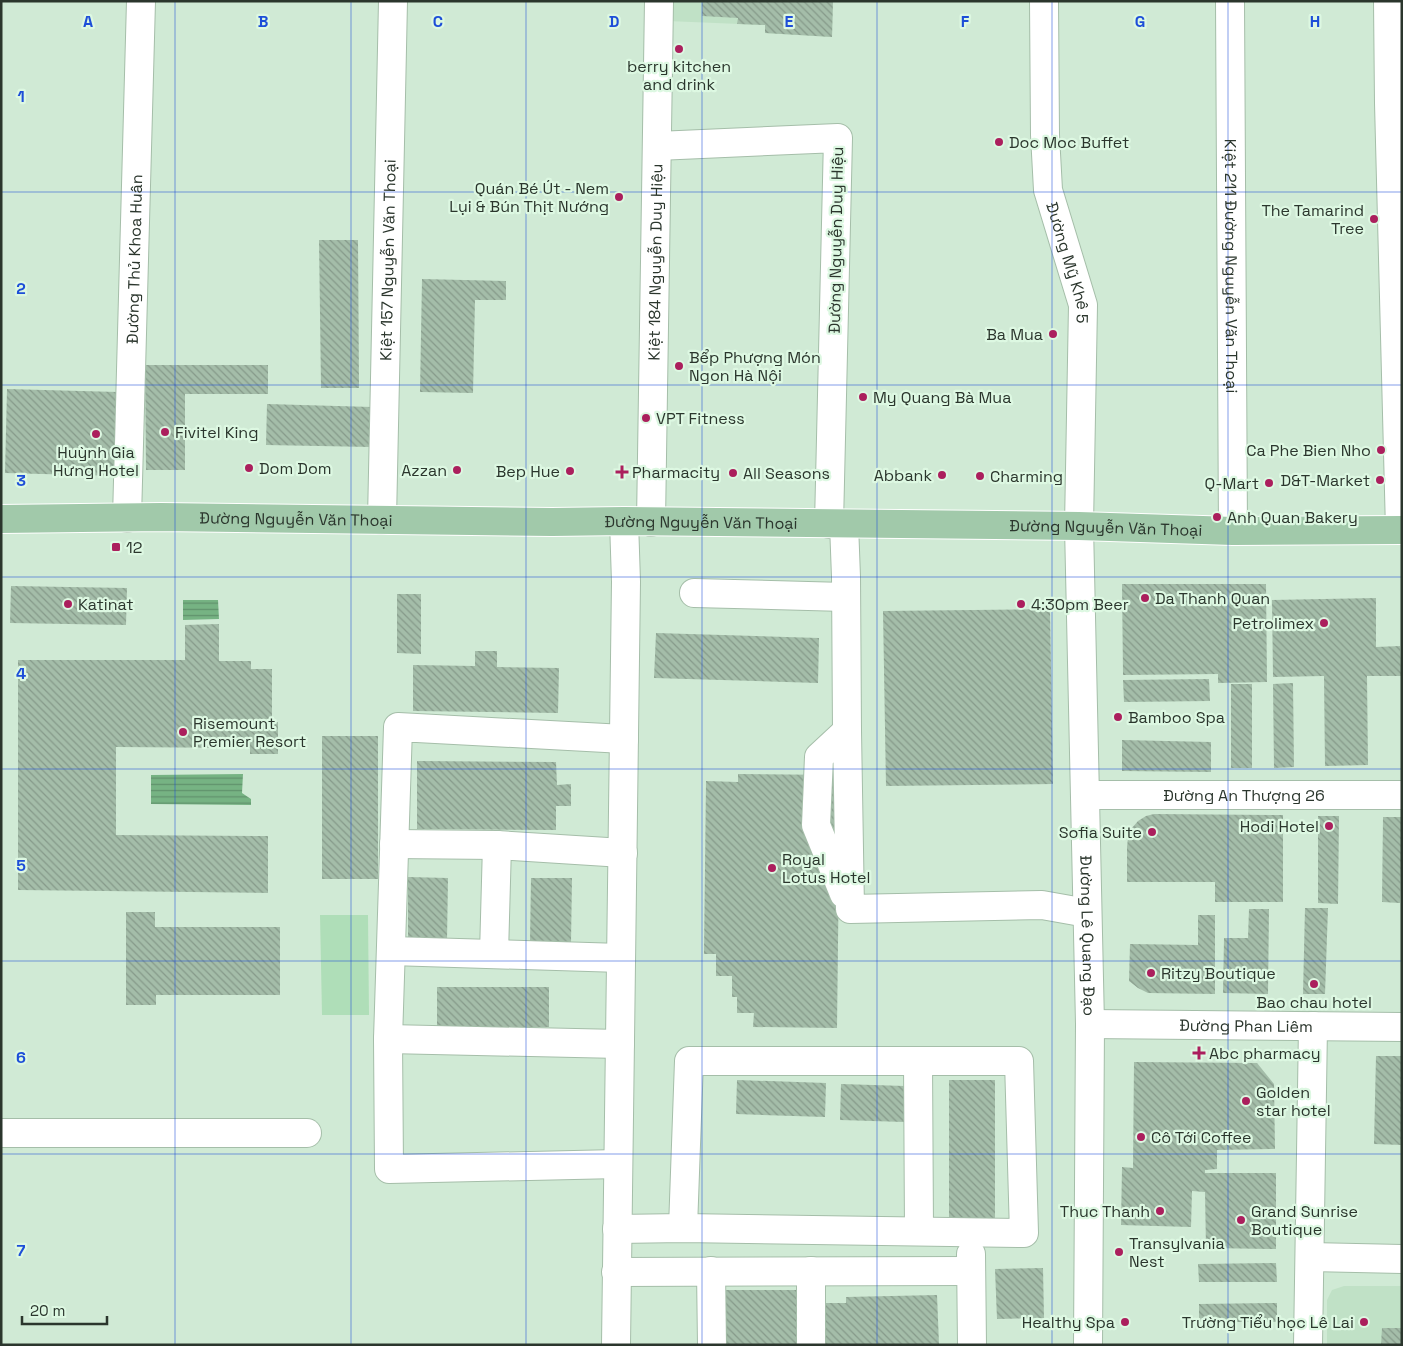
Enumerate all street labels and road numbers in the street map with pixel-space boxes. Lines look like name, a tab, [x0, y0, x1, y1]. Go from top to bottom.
street label: Kiệt 211 Đường Nguyễn Văn Thoại	[1220, 139, 1243, 393]
street label: Đường Nguyễn Duy Hiệu	[824, 146, 848, 334]
street label: Kiệt 157 Nguyễn Văn Thoại	[375, 159, 400, 361]
street label: Kiệt 184 Nguyễn Duy Hiệu	[643, 163, 667, 361]
street label: Đường Thủ Khoa Huân	[121, 174, 147, 344]
street label: Đường Mỹ Khê 5	[1042, 199, 1094, 324]
street label: Đường Nguyễn Văn Thoại	[199, 507, 393, 530]
street label: Đường Nguyễn Văn Thoại	[604, 510, 798, 533]
street label: Đường Nguyễn Văn Thoại	[1009, 515, 1203, 541]
street label: Đường An Thượng 26	[1163, 785, 1325, 806]
street label: Đường Lê Quang Đạo	[1076, 855, 1100, 1016]
street label: Đường Phan Liêm	[1179, 1014, 1313, 1037]

